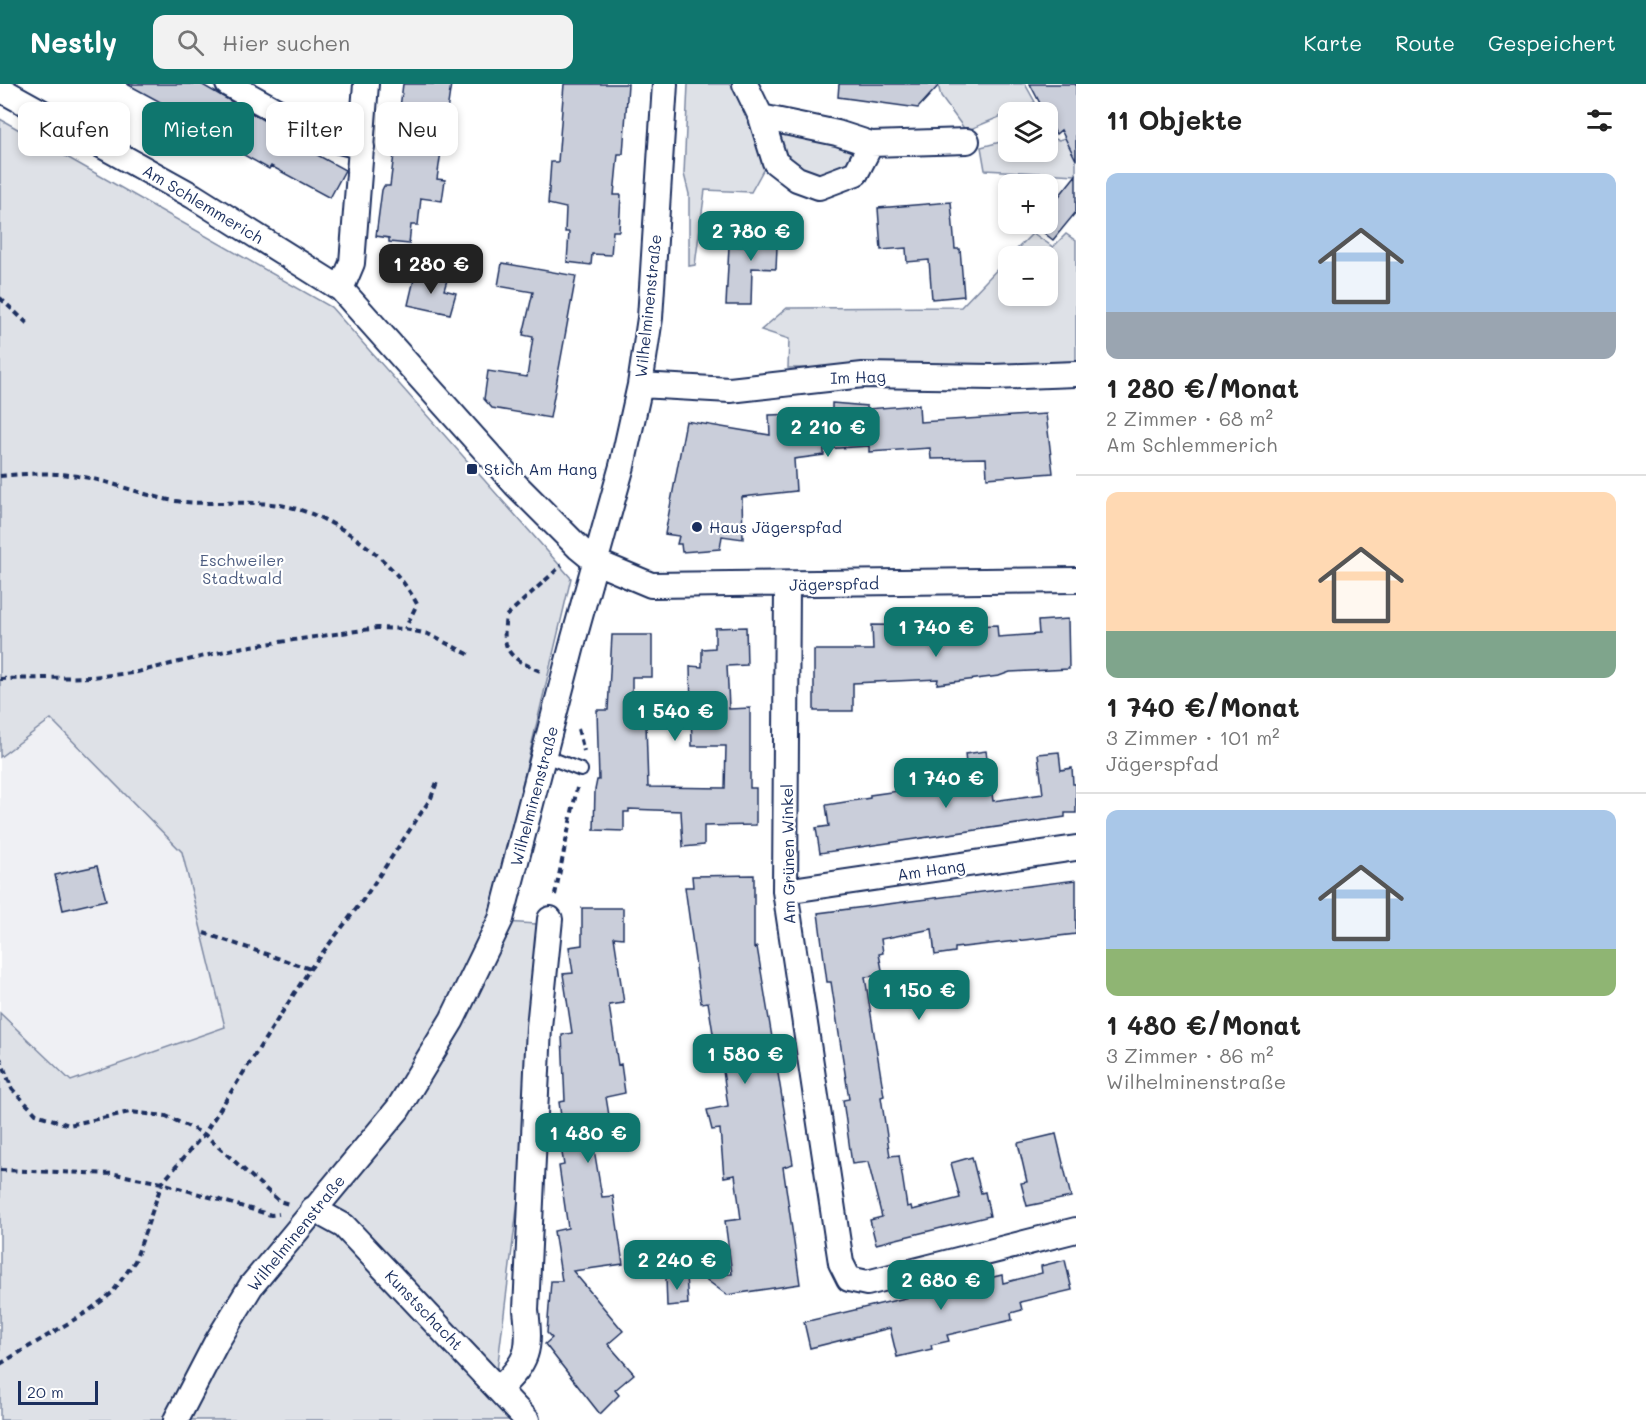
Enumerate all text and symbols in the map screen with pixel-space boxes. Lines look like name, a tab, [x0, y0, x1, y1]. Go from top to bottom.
search box	[153, 15, 573, 69]
text: Nestly	[30, 24, 117, 60]
icon: search	[174, 26, 207, 59]
text: Hier suchen	[222, 28, 350, 57]
text: Karte	[1304, 29, 1362, 56]
text: Route	[1395, 29, 1455, 56]
text: Gespeichert	[1488, 29, 1616, 56]
chip: Kaufen	[18, 102, 130, 156]
chip: Mieten	[142, 102, 254, 156]
chip: Filter	[266, 102, 364, 156]
chip: Neu	[376, 102, 458, 156]
map controls	[998, 102, 1058, 306]
button: layers	[998, 102, 1058, 162]
text: 11 Objekte	[1106, 103, 1242, 137]
icon: filters	[1583, 104, 1616, 137]
street label: Am Schlemmerich	[139, 159, 267, 248]
button: +	[998, 174, 1058, 234]
pin: 2 780 €	[696, 211, 806, 262]
icon: home	[1307, 212, 1415, 320]
text: 2 780 €	[712, 217, 790, 243]
street label: Wilhelminenstraße	[630, 233, 665, 379]
pin: 1 280 €	[376, 244, 486, 295]
button: −	[998, 246, 1058, 306]
text: 1 280 €	[393, 250, 469, 276]
street label: Im Hag	[830, 365, 886, 388]
text: 1 280 €/Monat	[1106, 371, 1299, 405]
text: 2 Zimmer · 68 m²	[1106, 405, 1273, 431]
pin: 2 210 €	[773, 407, 883, 458]
text: 2 210 €	[791, 413, 865, 439]
text: Am Schlemmerich	[1106, 431, 1277, 457]
place label: Stich Am Hang	[484, 458, 597, 479]
marker: Stich Am Hang	[465, 462, 479, 476]
place label: Haus Jägerspfad	[709, 516, 842, 537]
marker: Haus Jägerspfad	[690, 520, 704, 534]
icon: home	[1307, 531, 1415, 639]
park label: Eschweiler Stadtwald	[200, 549, 284, 588]
street label: Jägerspfad	[789, 572, 879, 595]
pin: 1 740 €	[881, 607, 991, 658]
text: 1 740 €	[898, 613, 974, 639]
text: 1 740 €/Monat	[1106, 690, 1299, 724]
pin: 1 540 €	[620, 691, 730, 742]
text: 1 540 €	[637, 697, 713, 723]
street label: Wilhelminenstraße	[505, 724, 562, 868]
text: 3 Zimmer · 101 m²	[1106, 724, 1280, 750]
text: Jägerspfad	[1106, 750, 1218, 776]
pin: 1 740 €	[891, 758, 1001, 809]
text: 1 740 €	[908, 764, 984, 790]
street label: Am Grünen Winkel	[776, 784, 799, 924]
icon: home	[1307, 849, 1415, 957]
street label: Am Hang	[896, 854, 966, 885]
pin: 1 150 €	[864, 970, 974, 1021]
text: 1 150 €	[883, 976, 955, 1002]
text: 1 480 €/Monat	[1106, 1008, 1301, 1042]
pin: 1 580 €	[690, 1034, 800, 1085]
text: 1 580 €	[707, 1040, 783, 1066]
text: 3 Zimmer · 86 m²	[1106, 1042, 1274, 1068]
text: Wilhelminenstraße	[1106, 1068, 1286, 1094]
pin: 1 480 €	[533, 1113, 643, 1164]
text: 1 480 €	[549, 1119, 627, 1145]
street label: Wilhelminenstraße	[242, 1170, 349, 1295]
pin: 2 240 €	[622, 1240, 732, 1291]
text: 2 240 €	[638, 1246, 716, 1272]
pin: 2 680 €	[886, 1260, 996, 1311]
street label: Kunstschacht	[381, 1265, 468, 1354]
text: 2 680 €	[901, 1266, 981, 1292]
scale bar	[18, 1378, 98, 1406]
text: 20 m	[27, 1381, 64, 1402]

